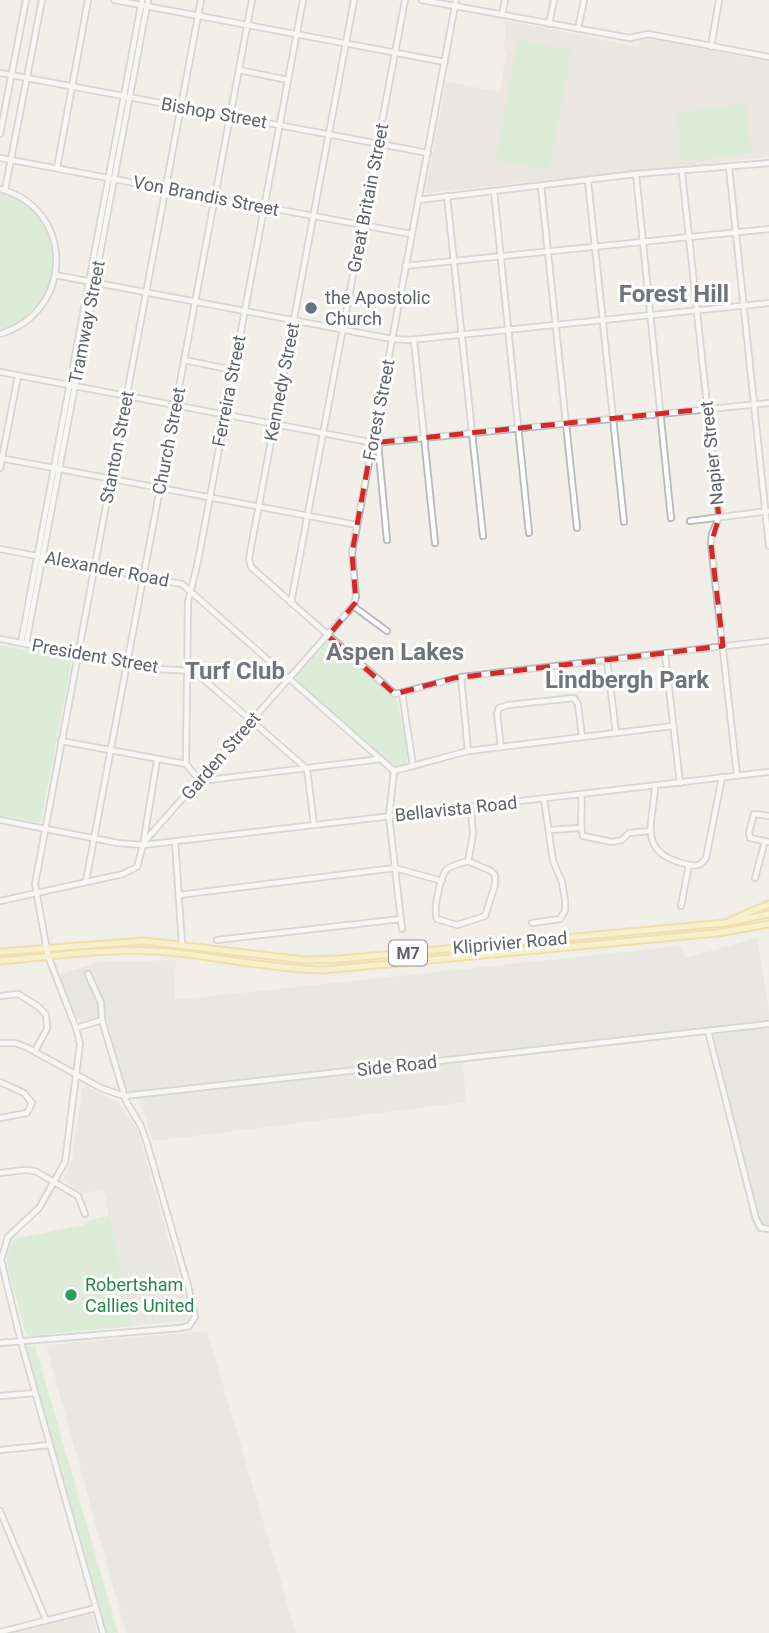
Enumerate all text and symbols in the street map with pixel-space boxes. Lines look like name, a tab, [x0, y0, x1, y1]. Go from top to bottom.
street label: Bishop Street	[160, 93, 269, 132]
street label: Great Britain Street	[343, 121, 392, 274]
street label: Von Brandis Street	[131, 171, 281, 220]
street label: Tramway Street	[64, 258, 109, 385]
district label: Forest Hill	[619, 280, 729, 308]
place label: the Apostolic Church	[325, 287, 430, 329]
marker: the Apostolic Church	[303, 300, 319, 316]
street label: Kennedy Street	[260, 321, 303, 443]
street label: Ferreira Street	[207, 333, 250, 448]
street label: Forest Street	[358, 357, 399, 462]
street label: Church Street	[148, 385, 189, 496]
street label: Stanton Street	[95, 389, 138, 505]
street label: Napier Street	[696, 400, 727, 506]
street label: Alexander Road	[43, 546, 171, 591]
street label: President Street	[30, 634, 160, 677]
district label: Aspen Lakes	[326, 638, 464, 666]
district label: Turf Club	[185, 657, 285, 685]
district label: Lindbergh Park	[545, 666, 710, 694]
street label: Garden Street	[177, 707, 265, 804]
street label: Bellavista Road	[394, 792, 518, 825]
street label: Kliprivier Road	[452, 927, 568, 958]
road number: M7	[389, 940, 427, 965]
street label: Side Road	[356, 1051, 438, 1080]
place label: Robertsham Callies United	[85, 1274, 195, 1316]
marker: Robertsham Callies United	[63, 1287, 79, 1303]

